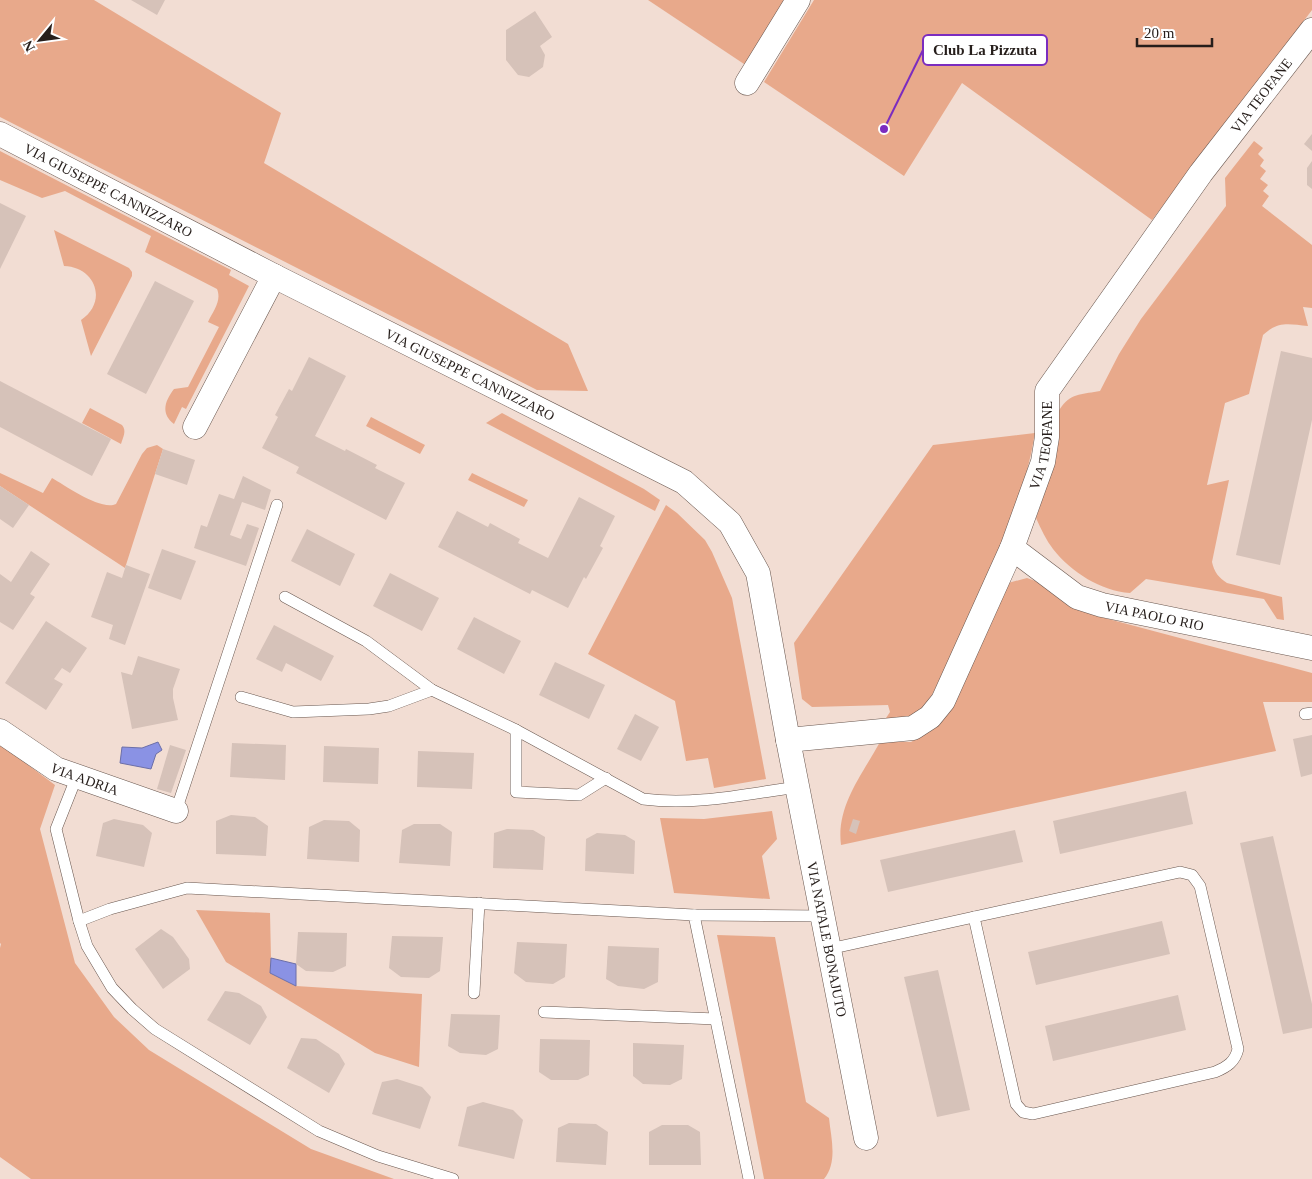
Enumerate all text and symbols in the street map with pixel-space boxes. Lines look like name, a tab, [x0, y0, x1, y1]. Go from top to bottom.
north arrow	[15, 15, 65, 65]
scale bar	[1137, 15, 1212, 47]
text: 20 m	[1144, 25, 1175, 41]
callout: Club La Pizzuta	[923, 35, 1047, 65]
text: N	[20, 38, 38, 54]
text: Club La Pizzuta	[933, 42, 1038, 58]
street label: VIA TEOFANE	[1228, 55, 1295, 136]
street label: VIA GIUSEPPE CANNIZZARO	[22, 140, 195, 240]
street label: VIA GIUSEPPE CANNIZZARO	[383, 326, 557, 423]
street label: VIA TEOFANE	[1026, 401, 1055, 492]
street label: VIA PAOLO RIO	[1103, 598, 1205, 633]
street label: VIA ADRIA	[47, 760, 122, 798]
street label: VIA NATALE BONAJUTO	[804, 860, 850, 1018]

